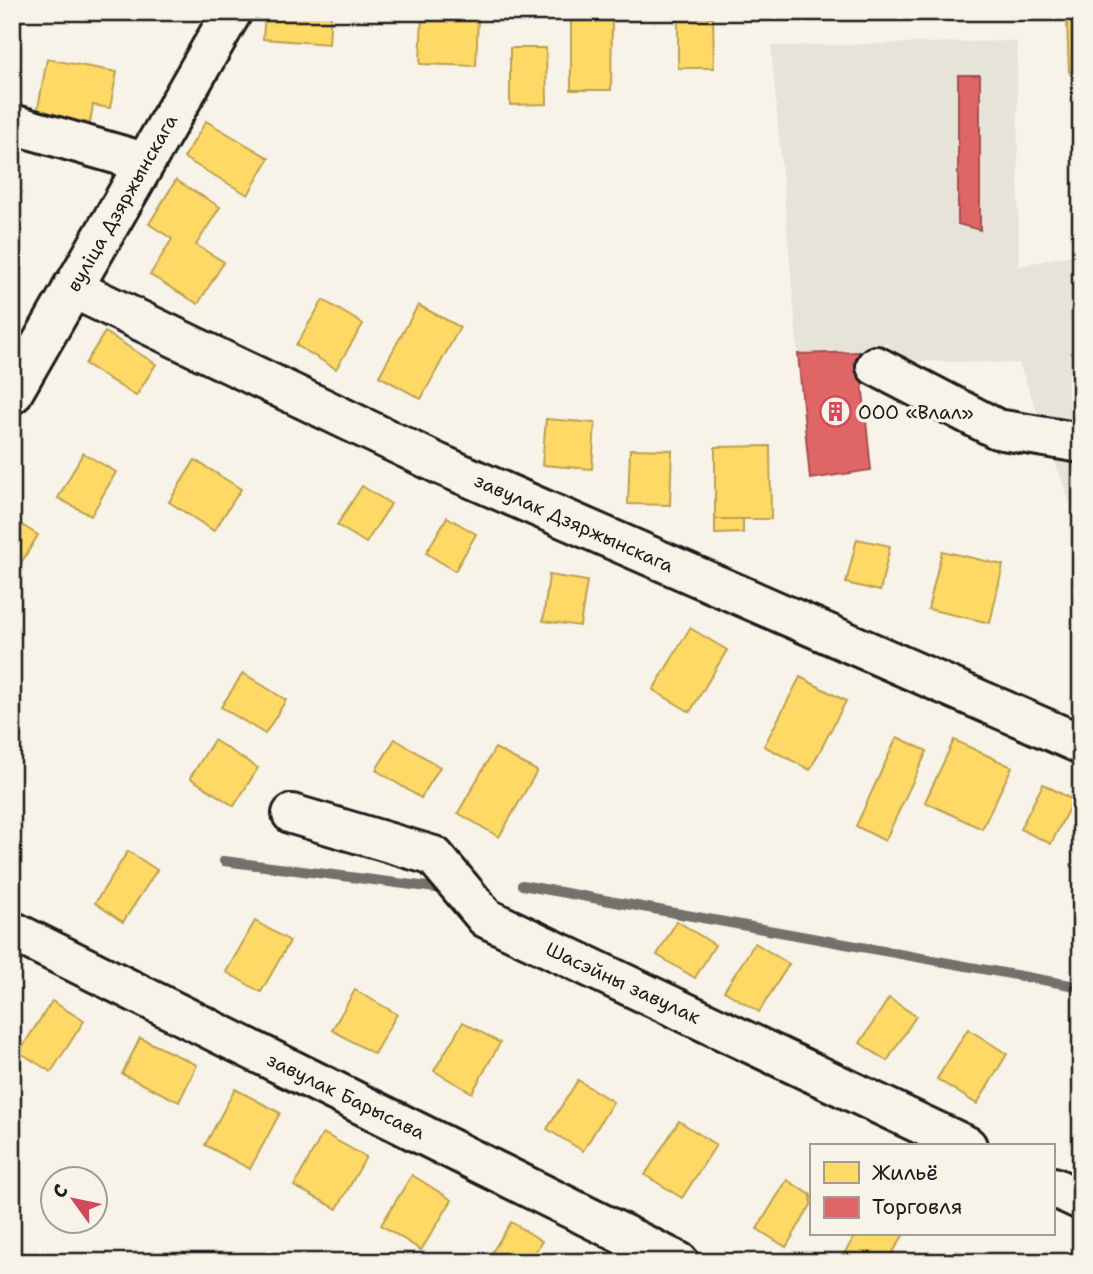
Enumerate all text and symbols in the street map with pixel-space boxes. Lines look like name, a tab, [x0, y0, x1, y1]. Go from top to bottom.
street label: вуліца Дзяржынскага	[61, 110, 183, 296]
building icon: ООО «Влал»	[818, 395, 852, 429]
place label: ООО «Влал»	[858, 400, 974, 425]
street label: завулак Дзяржынскага	[470, 468, 678, 578]
street label: Шасэйны завулак	[542, 936, 704, 1030]
street label: завулак Барысава	[263, 1047, 429, 1145]
legend	[810, 1144, 1054, 1236]
text: Жильё	[872, 1159, 938, 1187]
north arrow	[38, 1166, 108, 1236]
text: С	[47, 1179, 74, 1203]
text: Торговля	[872, 1193, 962, 1221]

